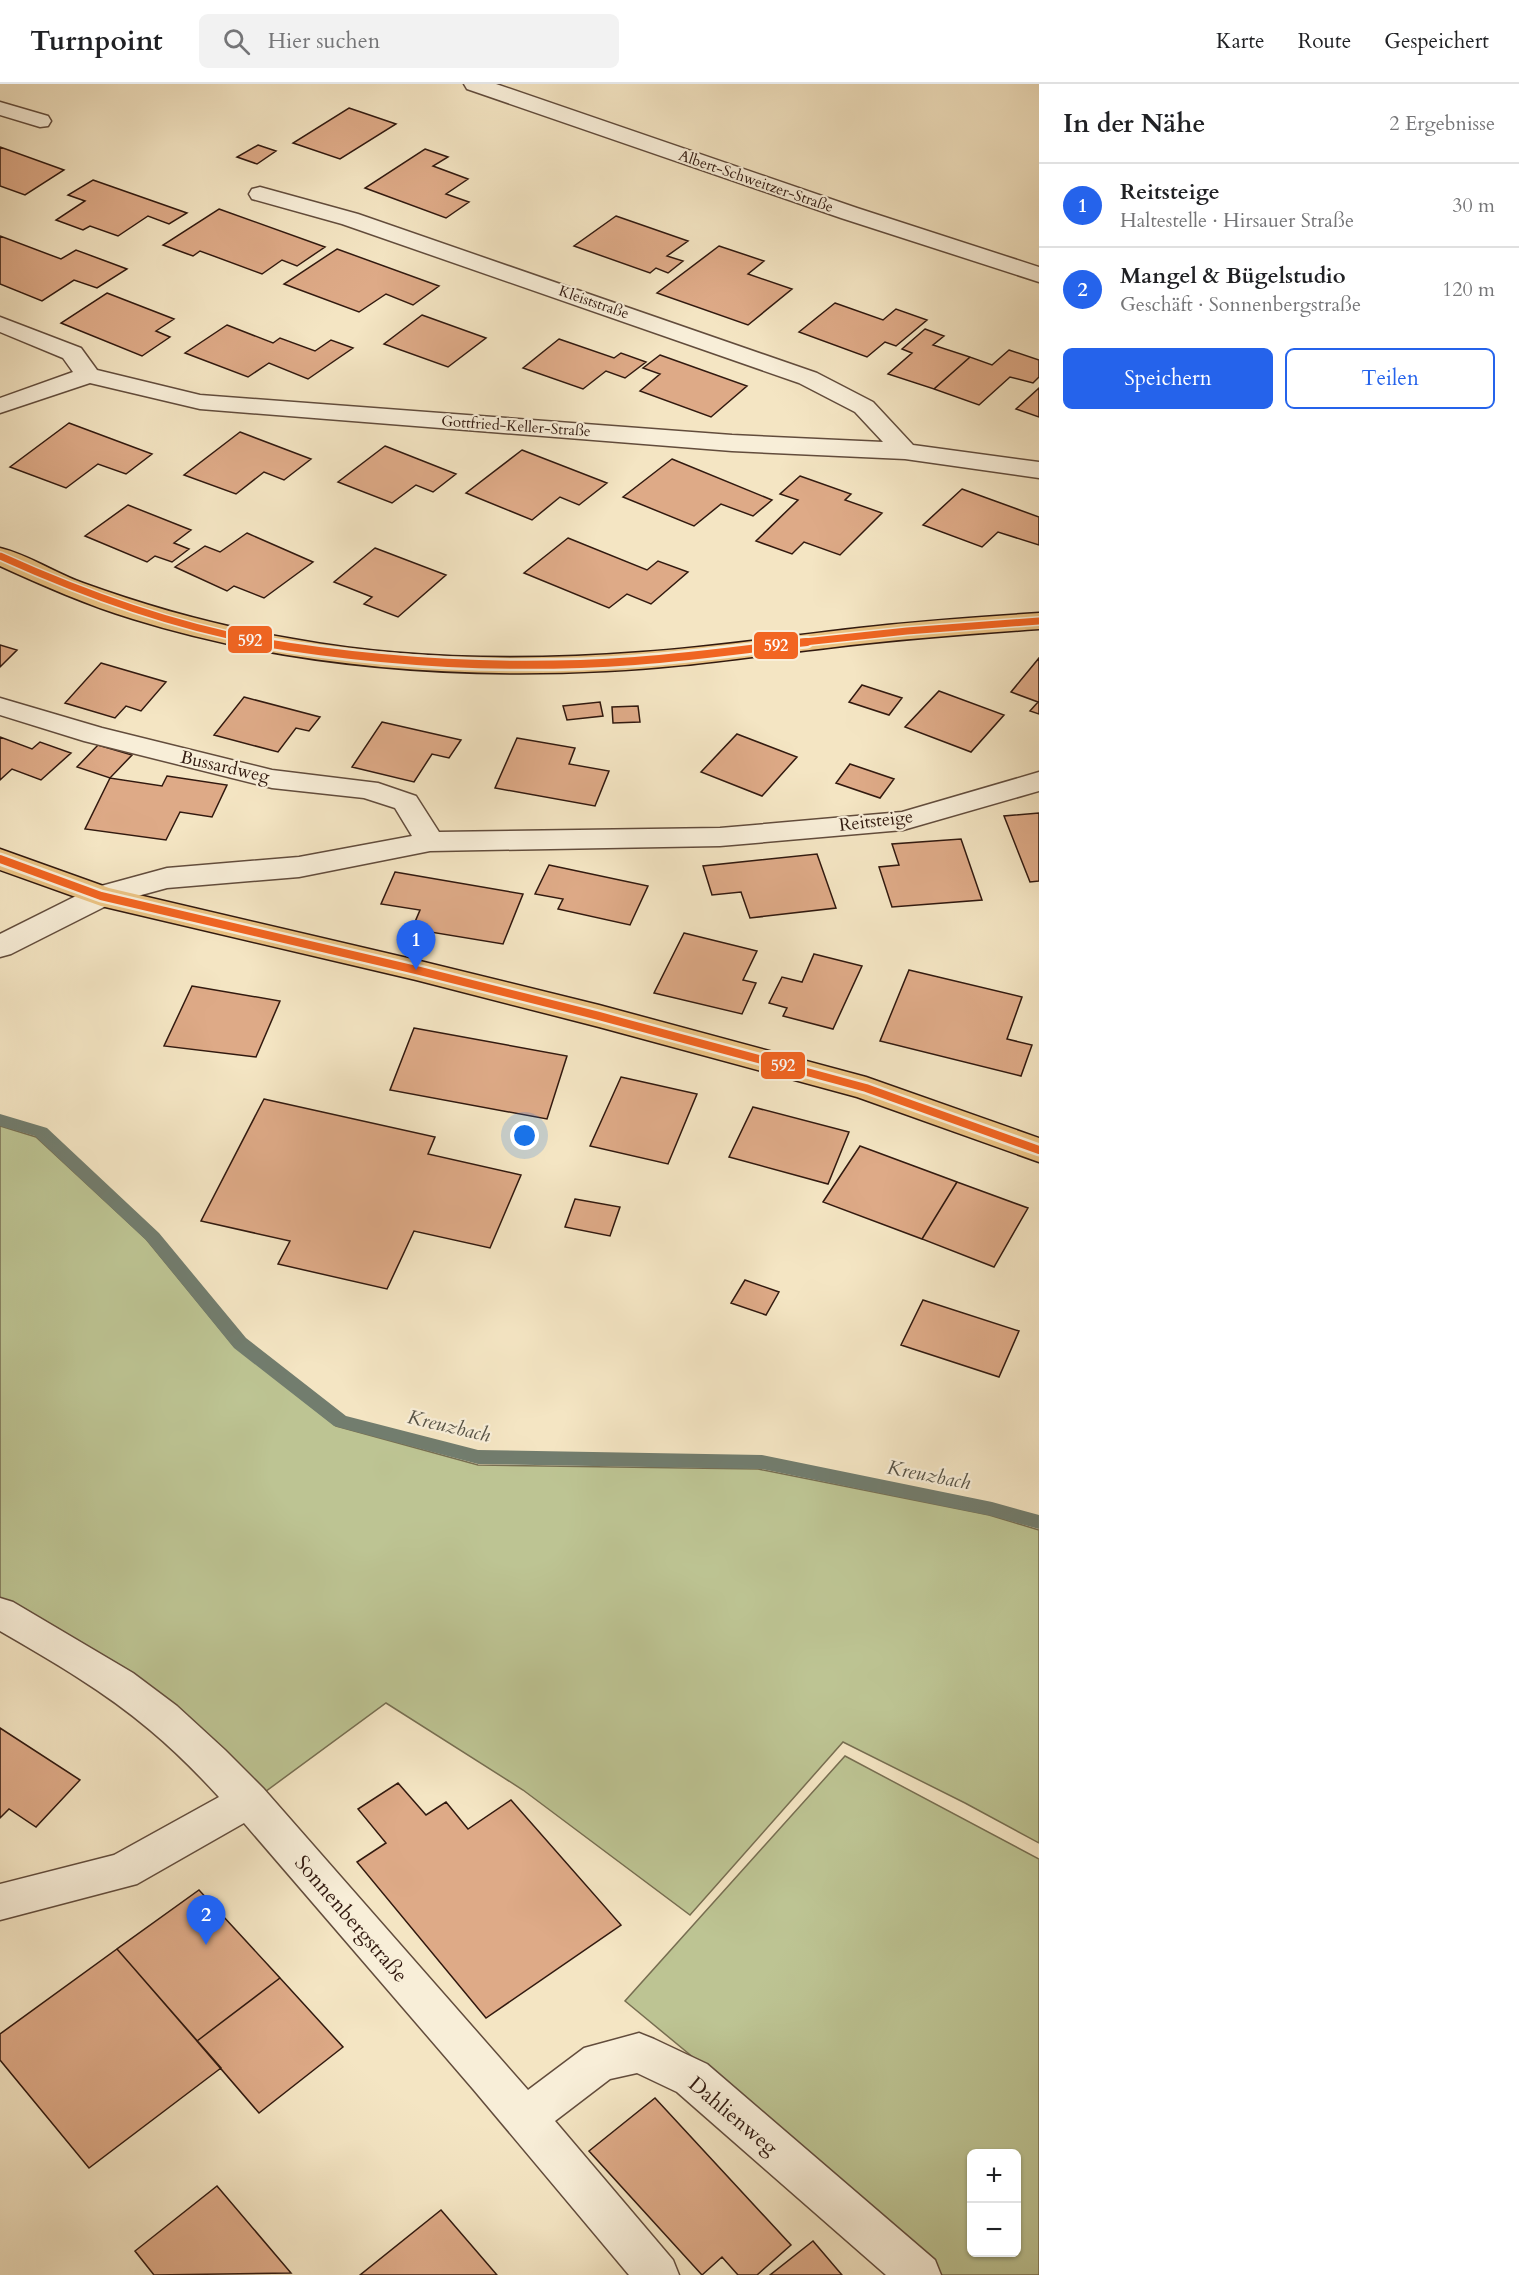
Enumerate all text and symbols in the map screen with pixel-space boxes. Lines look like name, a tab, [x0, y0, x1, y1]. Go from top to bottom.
search box	[199, 14, 619, 68]
text: Turnpoint	[30, 22, 163, 60]
icon: search	[220, 25, 253, 58]
text: Hier suchen	[268, 26, 380, 56]
text: Karte	[1216, 27, 1265, 56]
text: Route	[1298, 27, 1351, 56]
text: Gespeichert	[1384, 27, 1489, 56]
text: In der Nähe	[1063, 106, 1205, 141]
text: 2 Ergebnisse	[1389, 110, 1495, 137]
street label: Albert-Schweitzer-Straße	[676, 145, 836, 217]
text: Reitsteige	[1120, 177, 1220, 207]
text: 1	[1077, 192, 1088, 219]
text: 30 m	[1452, 192, 1495, 219]
text: Haltestelle · Hirsauer Straße	[1120, 207, 1354, 234]
text: Mangel & Bügelstudio	[1120, 261, 1346, 291]
text: 2	[1077, 276, 1088, 303]
text: 120 m	[1442, 276, 1495, 303]
street label: Kleiststraße	[556, 281, 632, 323]
text: Geschäft · Sonnenbergstraße	[1120, 291, 1361, 318]
button: Speichern	[1063, 348, 1273, 409]
button: Teilen	[1285, 348, 1495, 409]
street label: Gottfried-Keller-Straße	[441, 411, 592, 441]
line badge: 592	[227, 625, 273, 654]
text: 592	[238, 630, 262, 652]
line badge: 592	[753, 631, 799, 660]
text: 592	[764, 635, 788, 657]
street label: Bussardweg	[178, 745, 273, 790]
street label: Reitsteige	[837, 804, 915, 838]
pin: 1	[396, 920, 436, 970]
line badge: 592	[760, 1051, 806, 1080]
text: 592	[771, 1055, 795, 1077]
your location	[510, 1121, 539, 1150]
water label: Kreuzbach	[405, 1403, 494, 1449]
water label: Kreuzbach	[885, 1454, 973, 1496]
street label: Sonnenbergstraße	[288, 1849, 414, 1989]
pin: 2	[186, 1896, 226, 1945]
street label: Dahlienweg	[682, 2070, 784, 2162]
map controls	[967, 2149, 1021, 2257]
button: +	[967, 2149, 1021, 2203]
button: −	[967, 2203, 1021, 2257]

